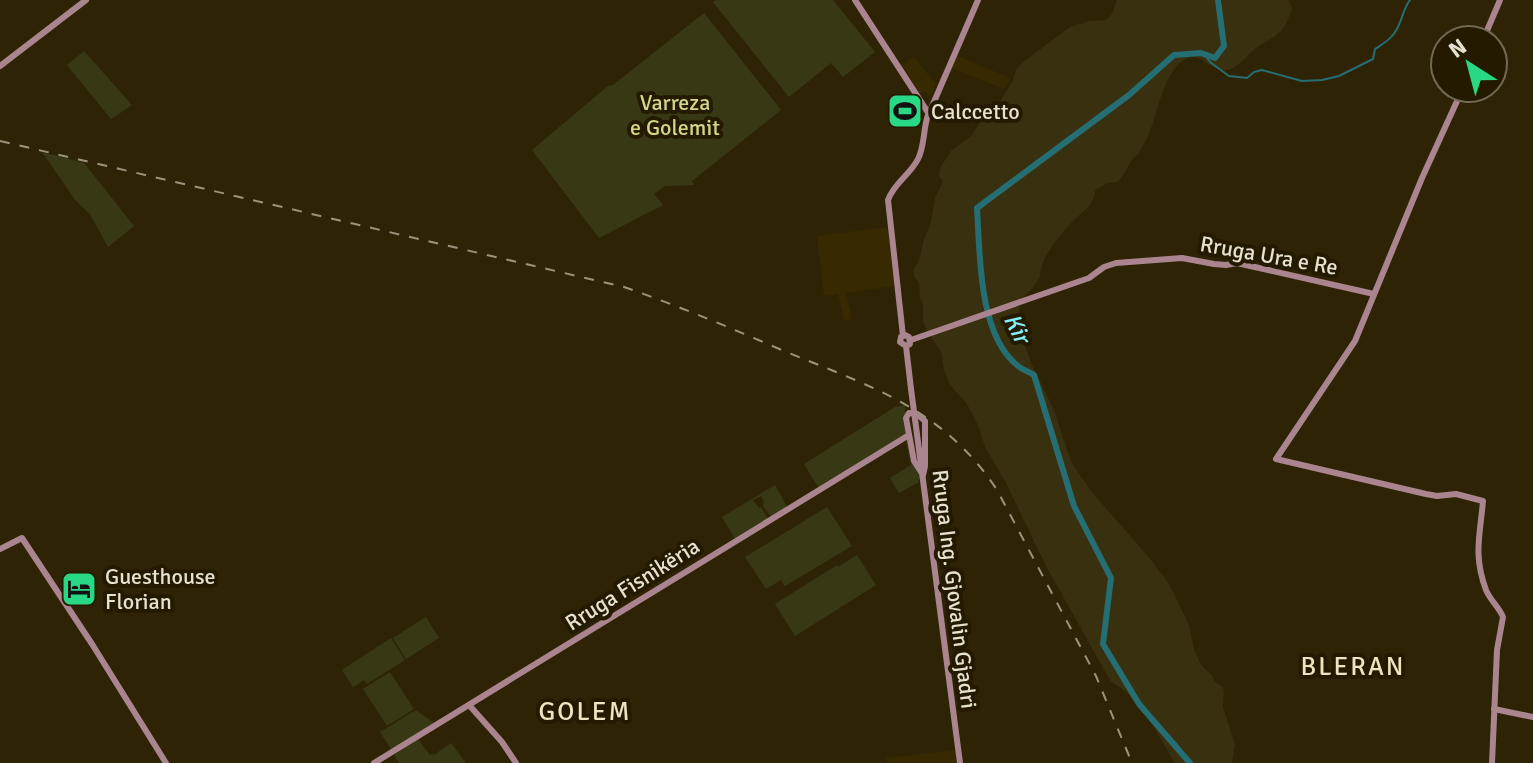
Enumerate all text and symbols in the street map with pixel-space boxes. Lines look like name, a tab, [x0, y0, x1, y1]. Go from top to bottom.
north arrow	[1429, 24, 1509, 104]
text: N	[1443, 33, 1472, 64]
park label: Varreza e Golemit	[630, 89, 720, 141]
sports icon: Calccetto	[886, 92, 924, 130]
place label: Calccetto	[931, 98, 1020, 125]
street label: Rruga Ura e Re	[1198, 230, 1340, 281]
water label: Kir	[997, 308, 1039, 351]
street label: Rruga Ing. Gjovalin Gjadri	[926, 468, 983, 710]
street label: Rruga Fisnikëria	[560, 532, 704, 636]
place label: Guesthouse Florian	[105, 563, 216, 615]
hotel icon: Guesthouse Florian	[60, 570, 98, 608]
district label: BLERAN	[1301, 651, 1405, 683]
district label: GOLEM	[539, 696, 631, 728]

